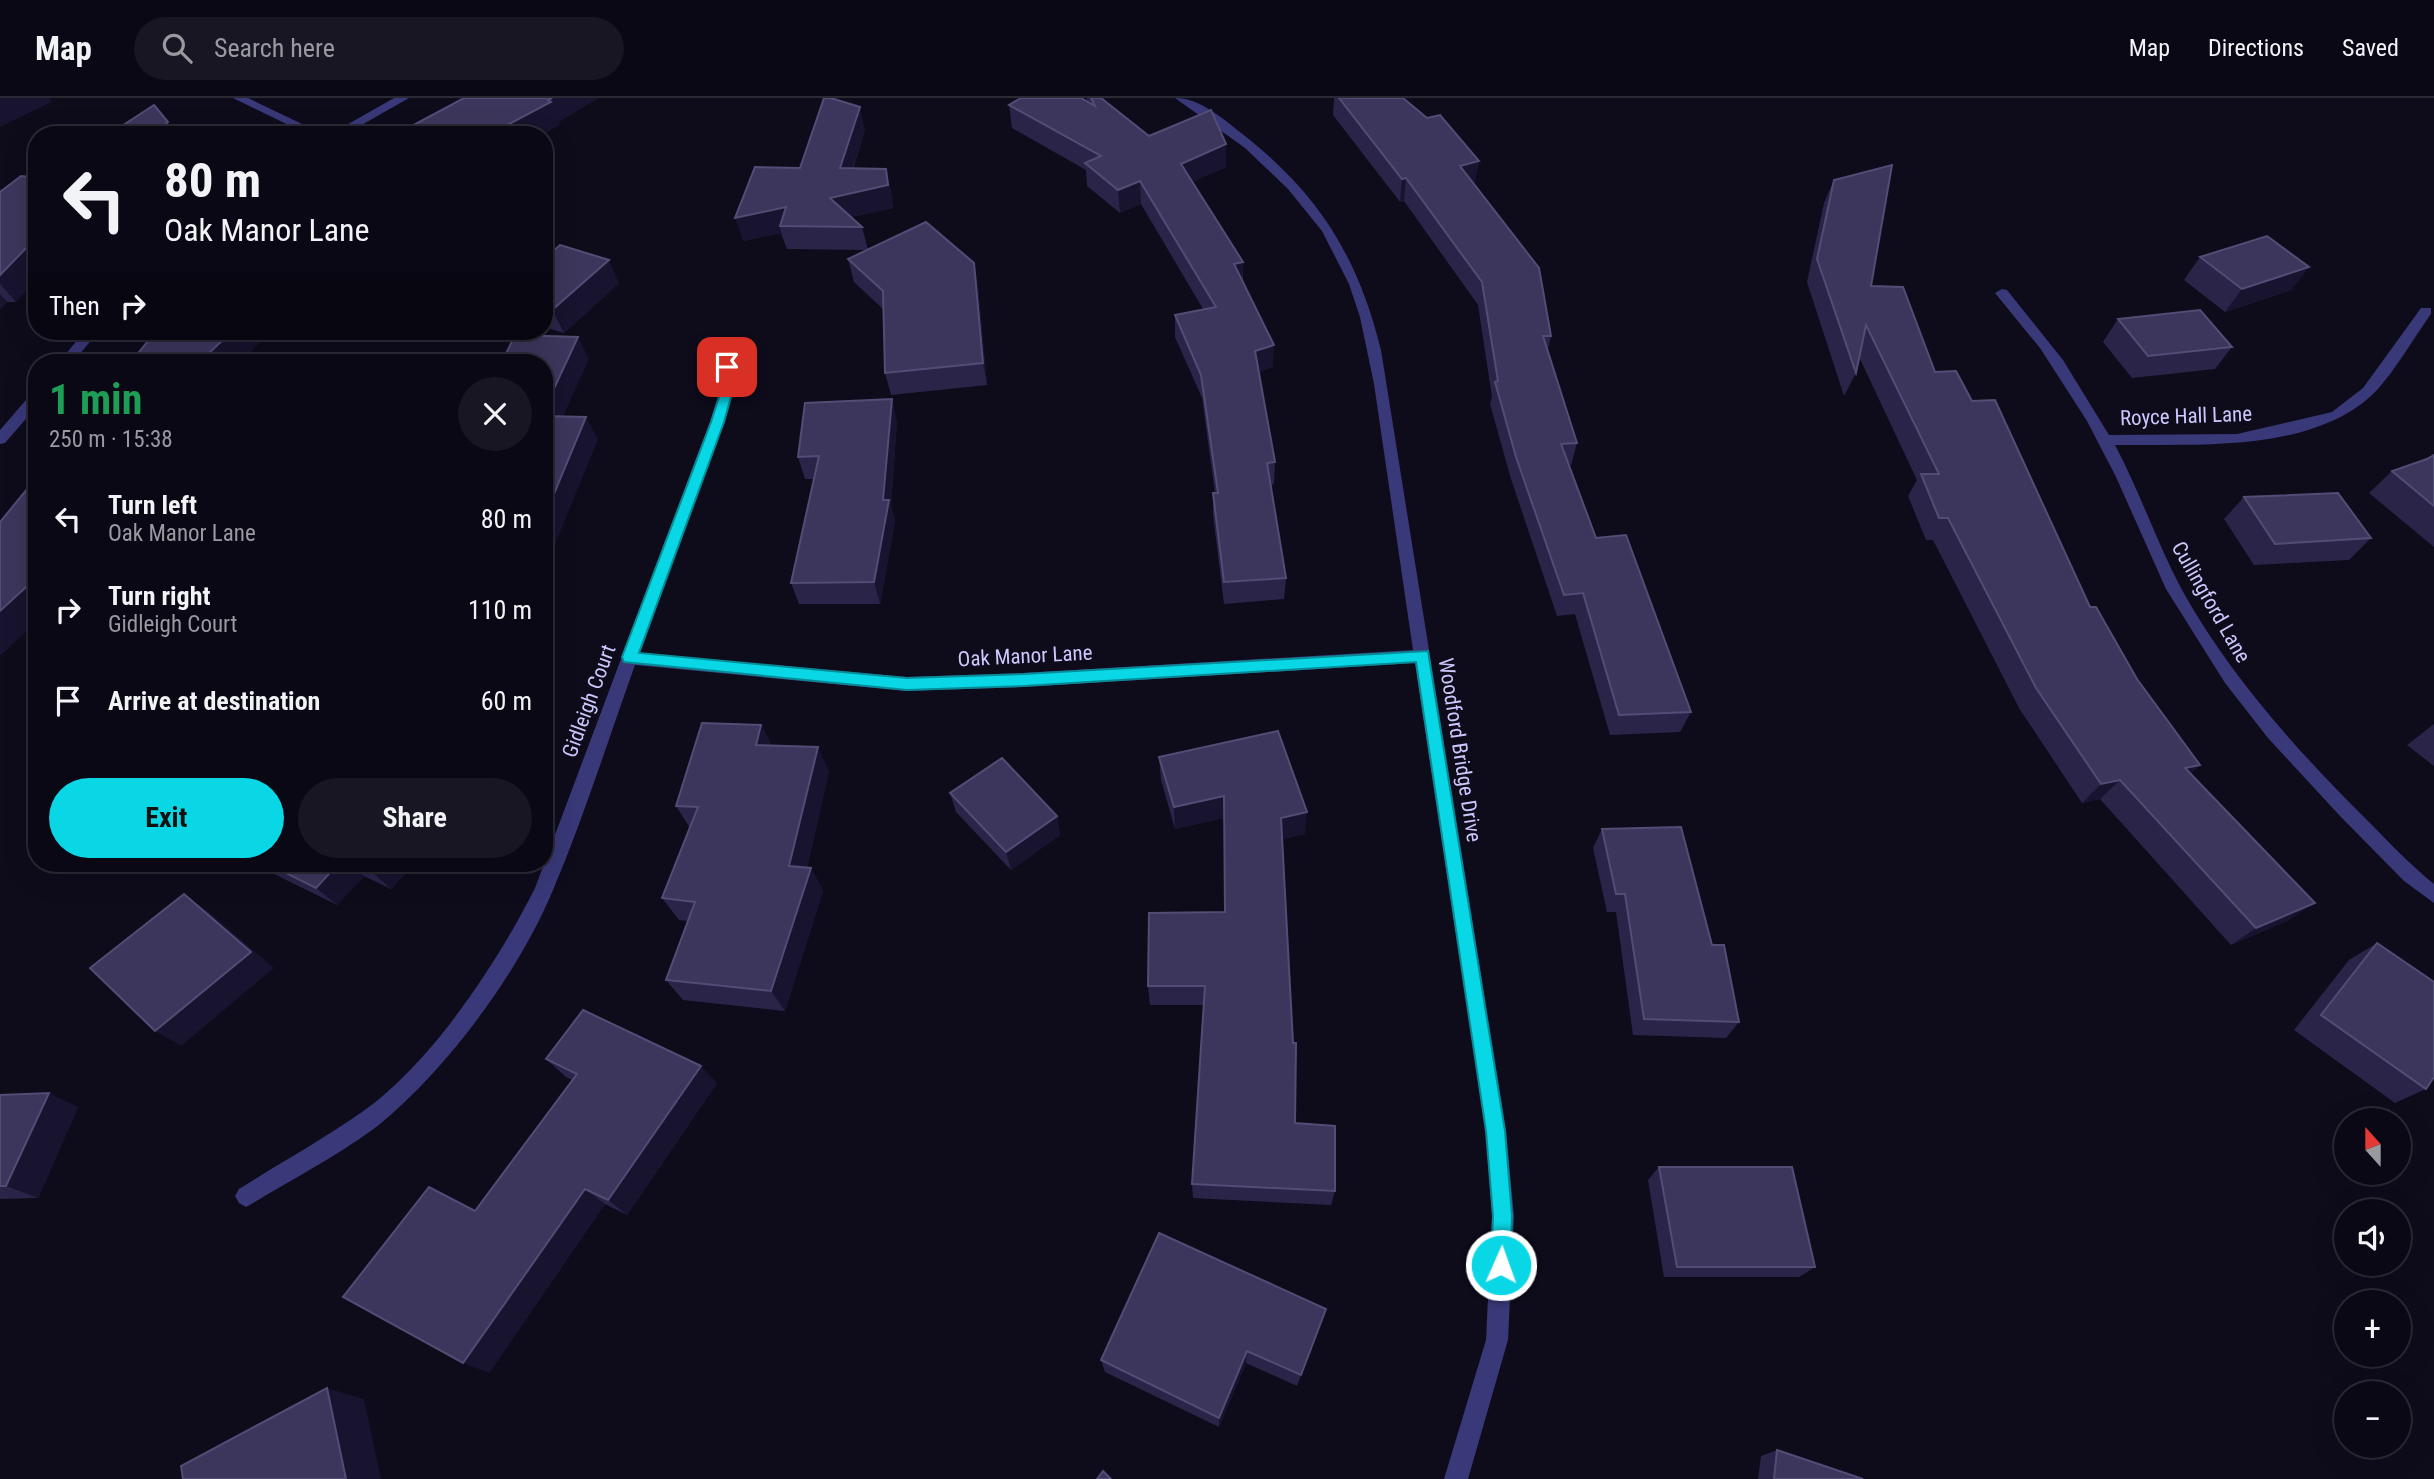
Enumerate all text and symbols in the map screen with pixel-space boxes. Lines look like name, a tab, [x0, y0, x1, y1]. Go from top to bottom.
search box	[134, 17, 624, 80]
text: Map	[35, 29, 92, 68]
icon: search	[158, 29, 196, 67]
text: Search here	[214, 33, 335, 63]
text: Map	[2129, 34, 2170, 62]
text: Directions	[2208, 34, 2304, 62]
text: Saved	[2342, 34, 2399, 62]
text: 80 m	[164, 152, 261, 209]
icon: left	[49, 154, 140, 245]
text: Oak Manor Lane	[164, 211, 370, 249]
icon: right	[114, 287, 152, 325]
text: Then	[49, 291, 100, 321]
pin	[697, 337, 757, 397]
icon: arrive	[708, 348, 746, 386]
text: 1 min	[49, 375, 142, 424]
button: close	[458, 377, 532, 451]
street label: Royce Hall Lane	[2120, 402, 2253, 430]
text: 250 m · 15:38	[49, 426, 173, 453]
text: Turn left	[108, 490, 197, 520]
icon: left	[49, 500, 87, 538]
text: 80 m	[481, 504, 532, 534]
text: Oak Manor Lane	[108, 520, 256, 547]
street label: Cullingford Lane	[2167, 537, 2255, 667]
text: Turn right	[108, 581, 210, 611]
icon: right	[49, 591, 87, 629]
text: 110 m	[468, 595, 532, 625]
text: Gidleigh Court	[108, 611, 237, 638]
street label: Oak Manor Lane	[957, 640, 1093, 672]
street label: Gidleigh Court	[558, 641, 620, 761]
street label: Woodford Bridge Drive	[1434, 656, 1486, 844]
icon: arrive	[49, 682, 87, 720]
text: Arrive at destination	[108, 686, 320, 716]
text: 60 m	[481, 686, 532, 716]
button: Exit	[49, 778, 284, 858]
button: Share	[298, 778, 532, 858]
north arrow	[2334, 1108, 2412, 1185]
map controls	[2334, 1108, 2411, 1458]
button: sound	[2334, 1199, 2411, 1276]
position arrow	[1464, 1228, 1538, 1302]
button: +	[2334, 1290, 2411, 1367]
button: −	[2334, 1381, 2411, 1458]

